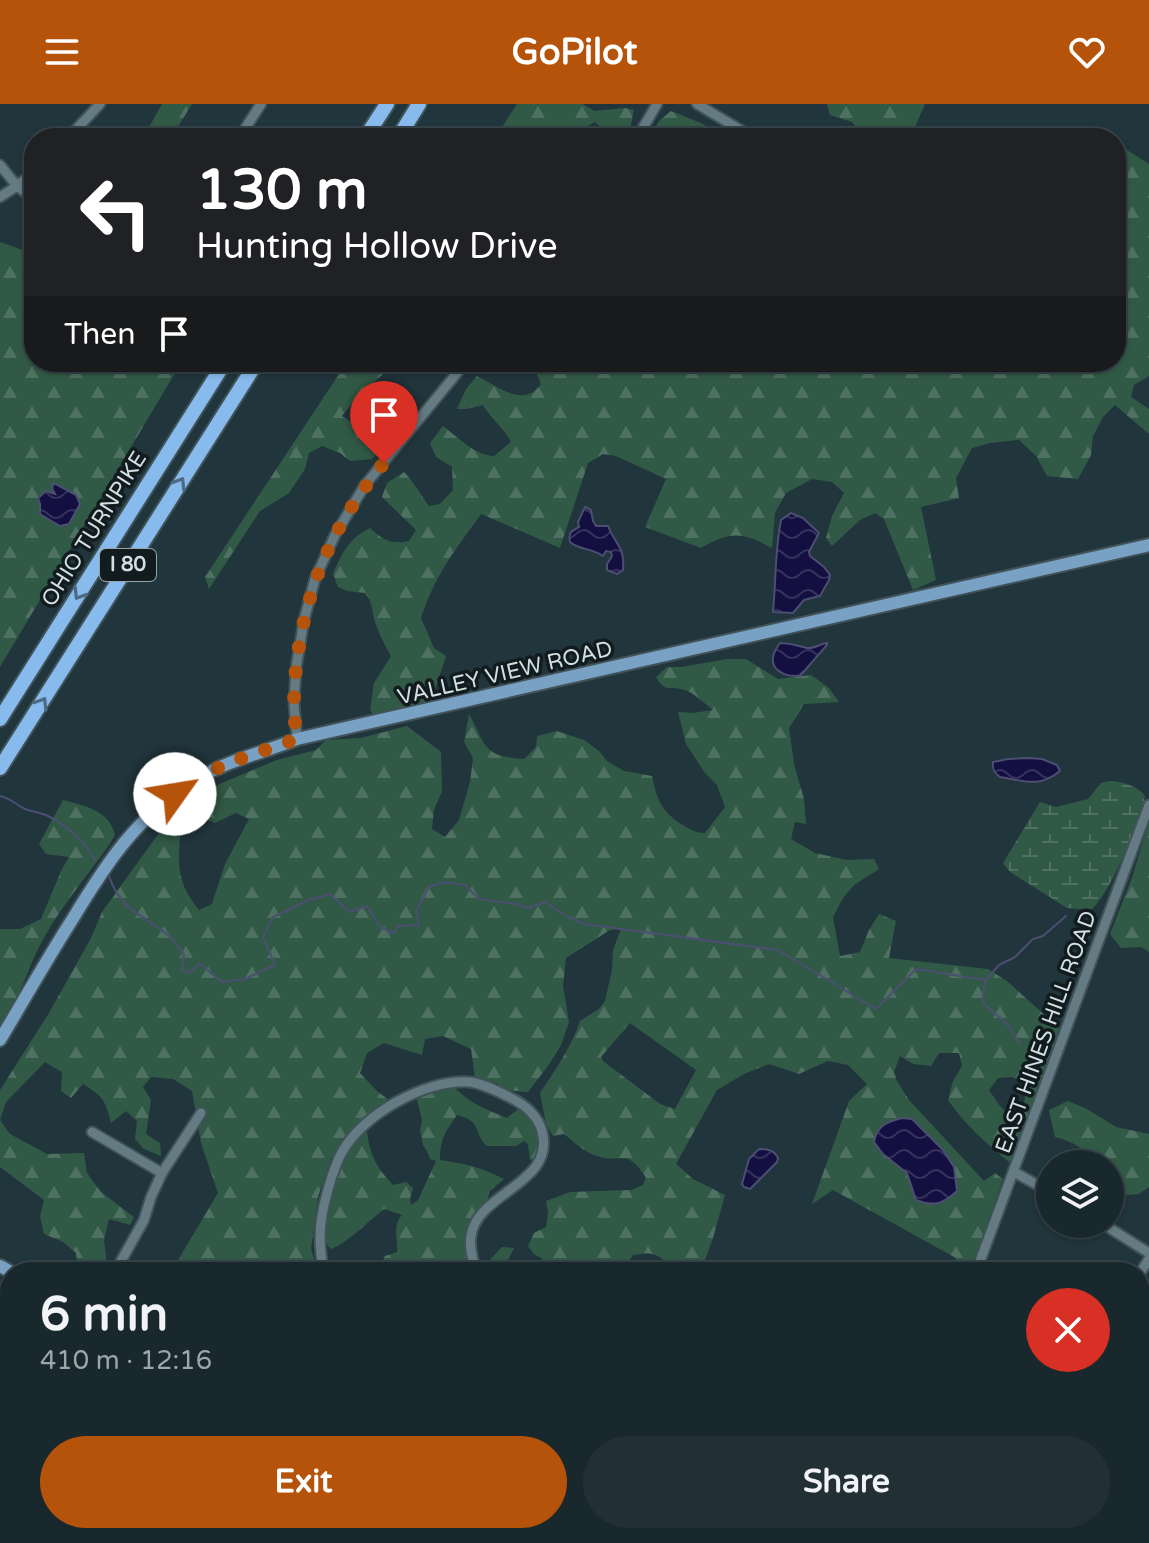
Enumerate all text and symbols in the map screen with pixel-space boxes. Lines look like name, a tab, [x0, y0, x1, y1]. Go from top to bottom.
icon: menu	[40, 30, 84, 74]
icon: heart	[1065, 30, 1109, 74]
text: GoPilot	[512, 31, 637, 74]
text: 130 m	[196, 157, 367, 224]
icon: left	[64, 160, 168, 264]
text: Hunting Hollow Drive	[196, 225, 558, 268]
icon: arrive	[152, 312, 196, 356]
text: Then	[64, 316, 136, 353]
pin	[350, 381, 418, 463]
icon: arrive	[362, 393, 406, 437]
street label: OHIO TURNPIKE	[36, 447, 152, 611]
one-way arrow	[171, 477, 186, 491]
road number: I 80	[100, 549, 156, 581]
one-way arrow	[73, 585, 88, 600]
street label: VALLEY VIEW ROAD	[395, 636, 615, 710]
one-way arrow	[32, 697, 47, 711]
position arrow	[133, 752, 217, 836]
street label: EAST HINES HILL ROAD	[990, 907, 1102, 1157]
map controls	[1036, 1150, 1124, 1238]
button: layers	[1036, 1150, 1124, 1238]
text: 6 min	[40, 1286, 168, 1344]
button: close	[1026, 1288, 1110, 1372]
text: 410 m · 12:16	[40, 1345, 212, 1376]
button: Exit	[40, 1436, 567, 1528]
button: Share	[583, 1436, 1110, 1528]

